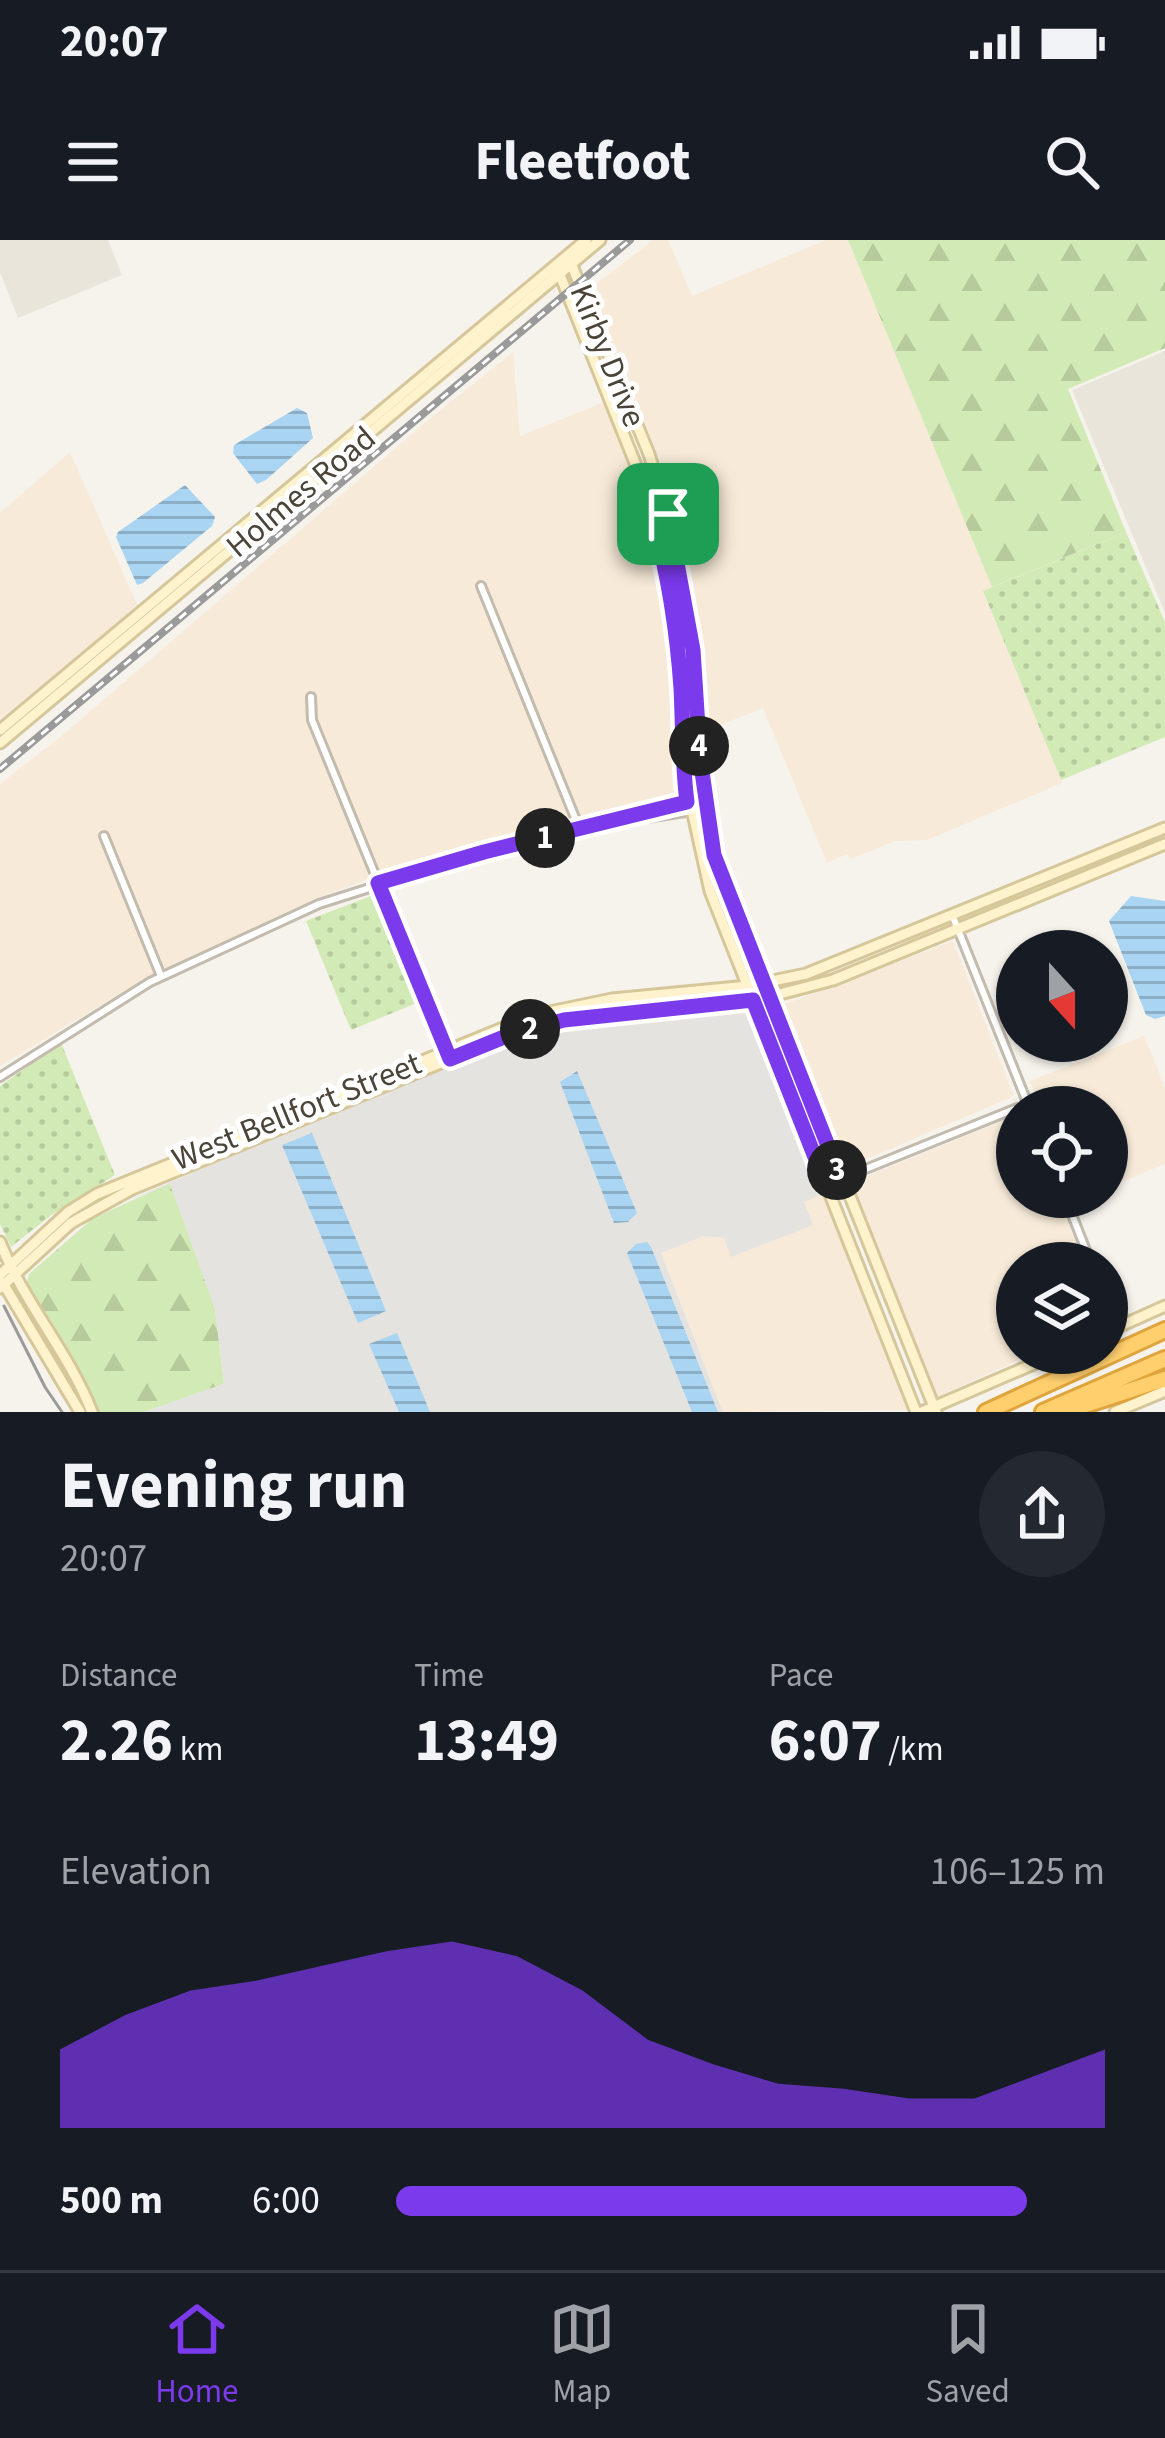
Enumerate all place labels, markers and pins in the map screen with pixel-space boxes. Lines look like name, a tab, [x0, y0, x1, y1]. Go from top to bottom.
pin	[617, 463, 719, 565]
pin: 4	[669, 716, 729, 776]
pin: 1	[515, 808, 575, 868]
pin: 2	[500, 999, 560, 1059]
pin: 3	[807, 1140, 867, 1200]

